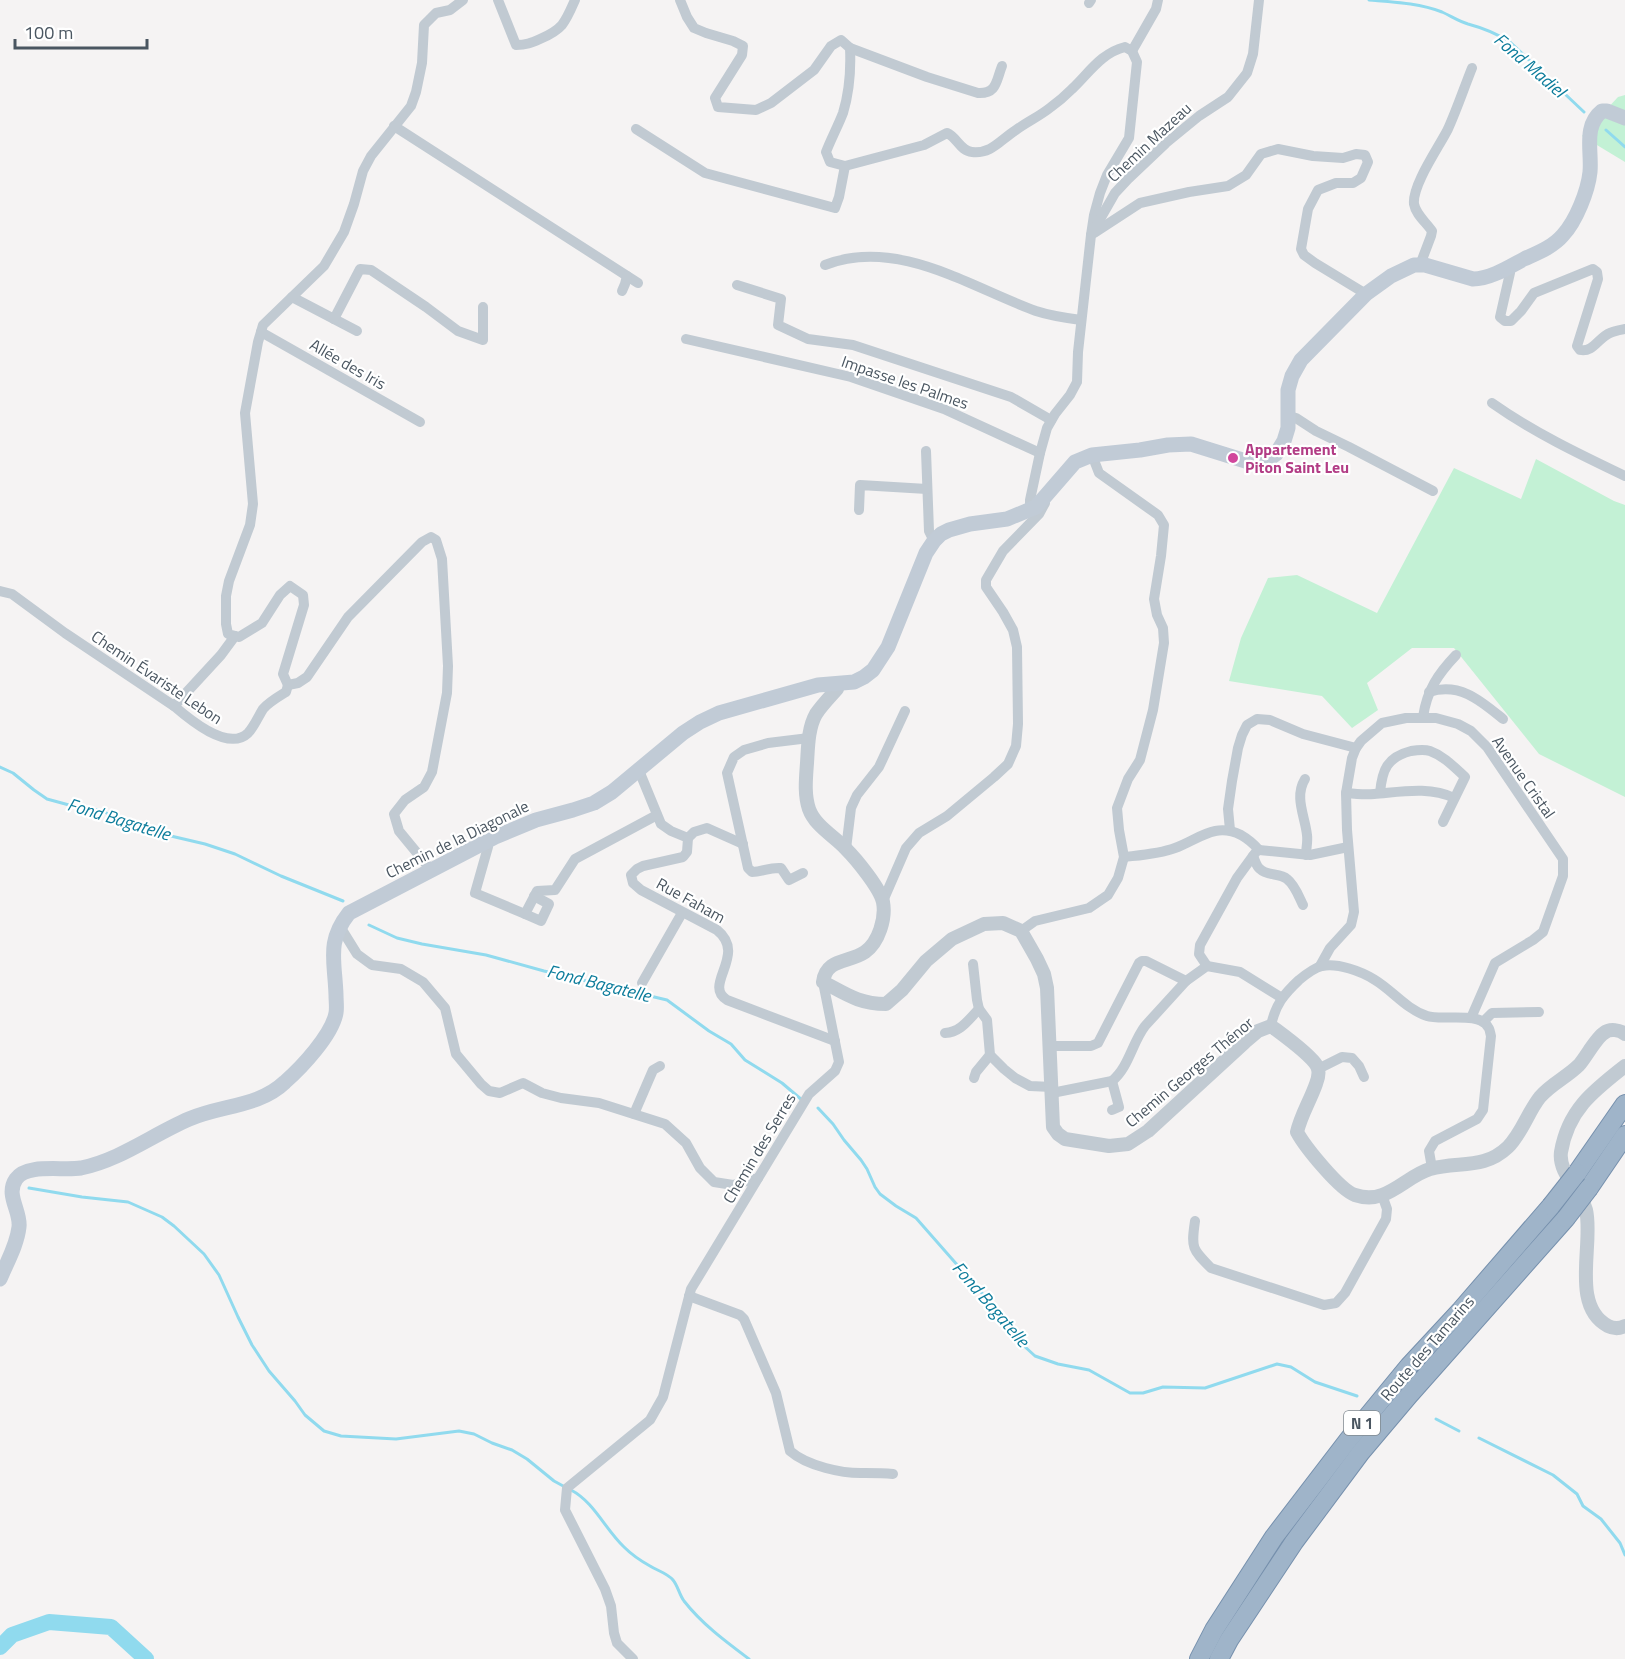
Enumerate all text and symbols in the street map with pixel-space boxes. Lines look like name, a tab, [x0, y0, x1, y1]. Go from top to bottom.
scale bar	[15, 12, 147, 50]
text: 100 m	[24, 19, 73, 46]
water label: Fond Madiel	[1488, 26, 1573, 105]
street label: Chemin Mazeau	[1101, 97, 1197, 187]
street label: Allée des Iris	[305, 332, 391, 396]
street label: Impasse les Palmes	[838, 349, 972, 415]
place label: Appartement Piton Saint Leu	[1245, 437, 1349, 479]
marker: Appartement Piton Saint Leu	[1226, 451, 1240, 465]
street label: Chemin Évariste Lebon	[87, 624, 227, 730]
street label: Avenue Cristal	[1487, 731, 1561, 823]
water label: Fond Bagatelle	[64, 791, 175, 848]
street label: Chemin de la Diagonale	[381, 794, 533, 884]
street label: Rue Faham	[652, 871, 730, 929]
water label: Fond Bagatelle	[544, 957, 655, 1009]
street label: Chemin Georges Thénor	[1120, 1011, 1259, 1133]
street label: Chemin des Serres	[717, 1088, 801, 1208]
water label: Fond Bagatelle	[946, 1255, 1037, 1354]
street label: Route des Tamarins	[1374, 1290, 1480, 1406]
road number: N 1	[1344, 1411, 1380, 1435]

